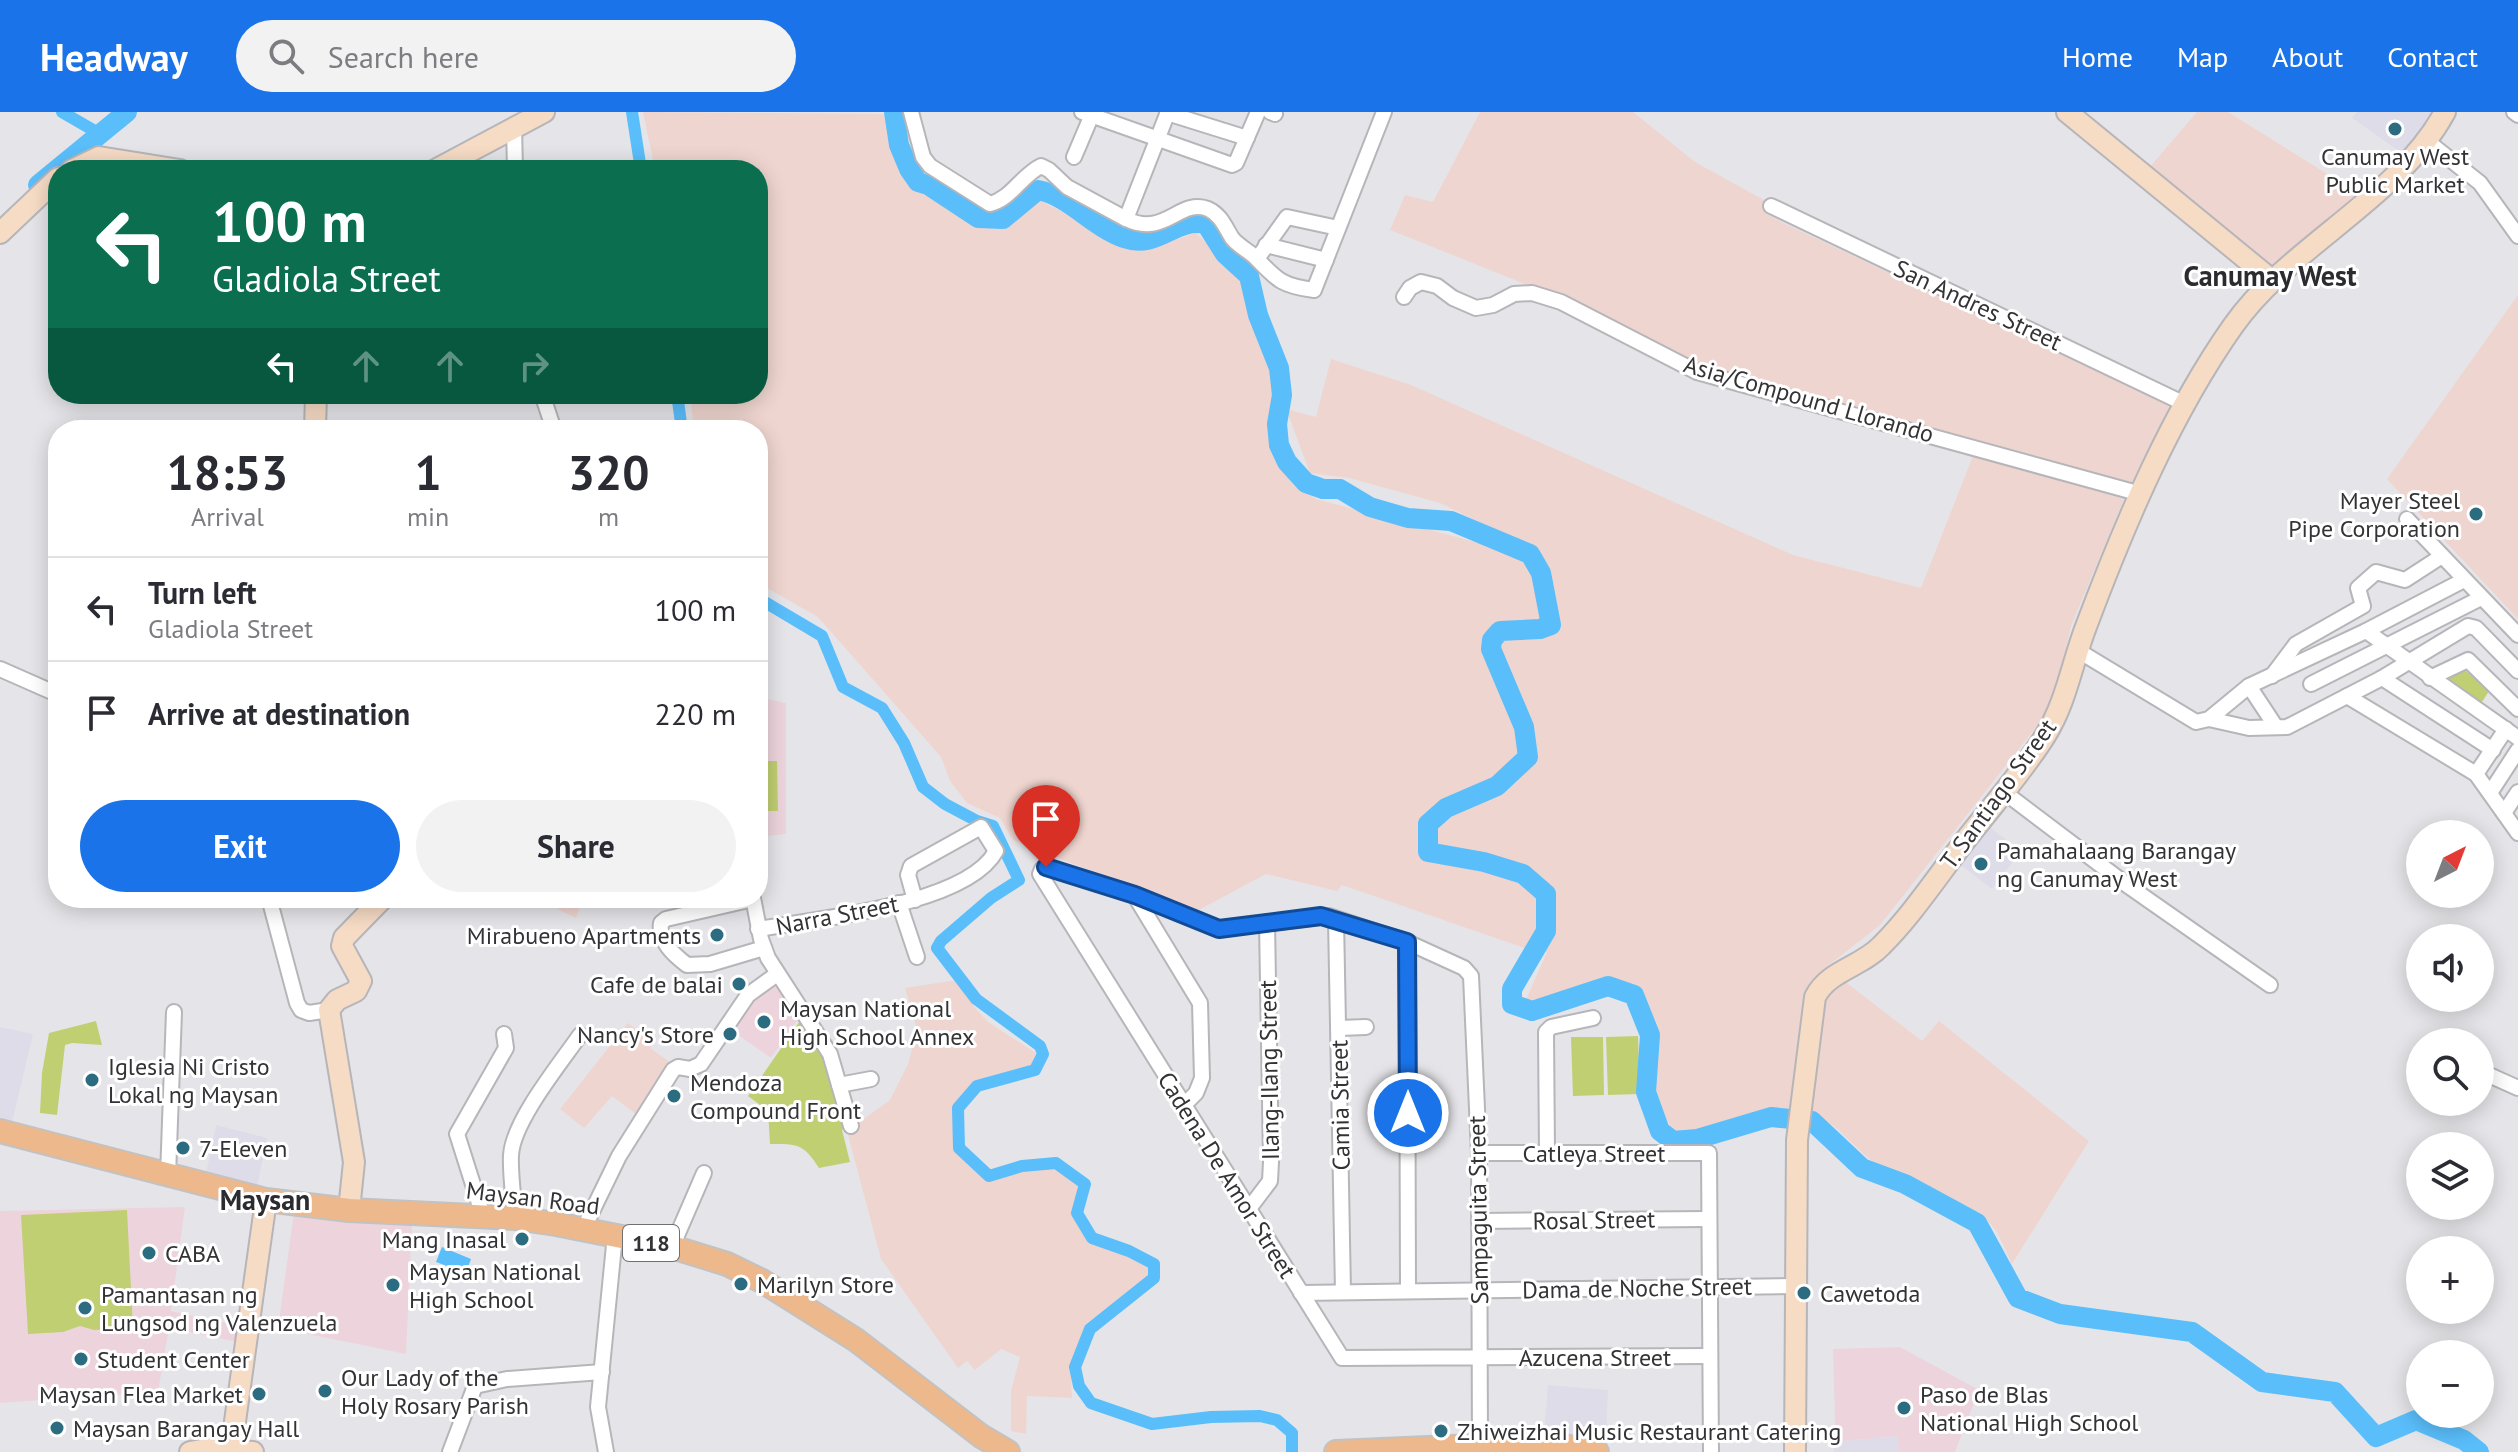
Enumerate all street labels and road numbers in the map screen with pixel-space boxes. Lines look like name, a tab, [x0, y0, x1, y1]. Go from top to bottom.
street label: San Andres Street	[1889, 253, 2067, 357]
street label: Asia/Compound Llorando	[1680, 348, 1938, 450]
street label: T. Santiago Street	[1933, 713, 2063, 875]
street label: Narra Street	[773, 888, 901, 942]
street label: Ilang-Ilang Street	[1252, 980, 1286, 1160]
street label: Camia Street	[1323, 1039, 1357, 1171]
street label: Cadena De Amor Street	[1151, 1066, 1303, 1284]
street label: Sampaguita Street	[1461, 1115, 1495, 1305]
street label: Catleya Street	[1523, 1138, 1665, 1169]
street label: Maysan Road	[464, 1174, 602, 1222]
street label: Rosal Street	[1532, 1203, 1656, 1237]
road number: 118	[623, 1225, 679, 1261]
street label: Dama de Noche Street	[1522, 1270, 1752, 1306]
street label: Azucena Street	[1519, 1342, 1671, 1373]

